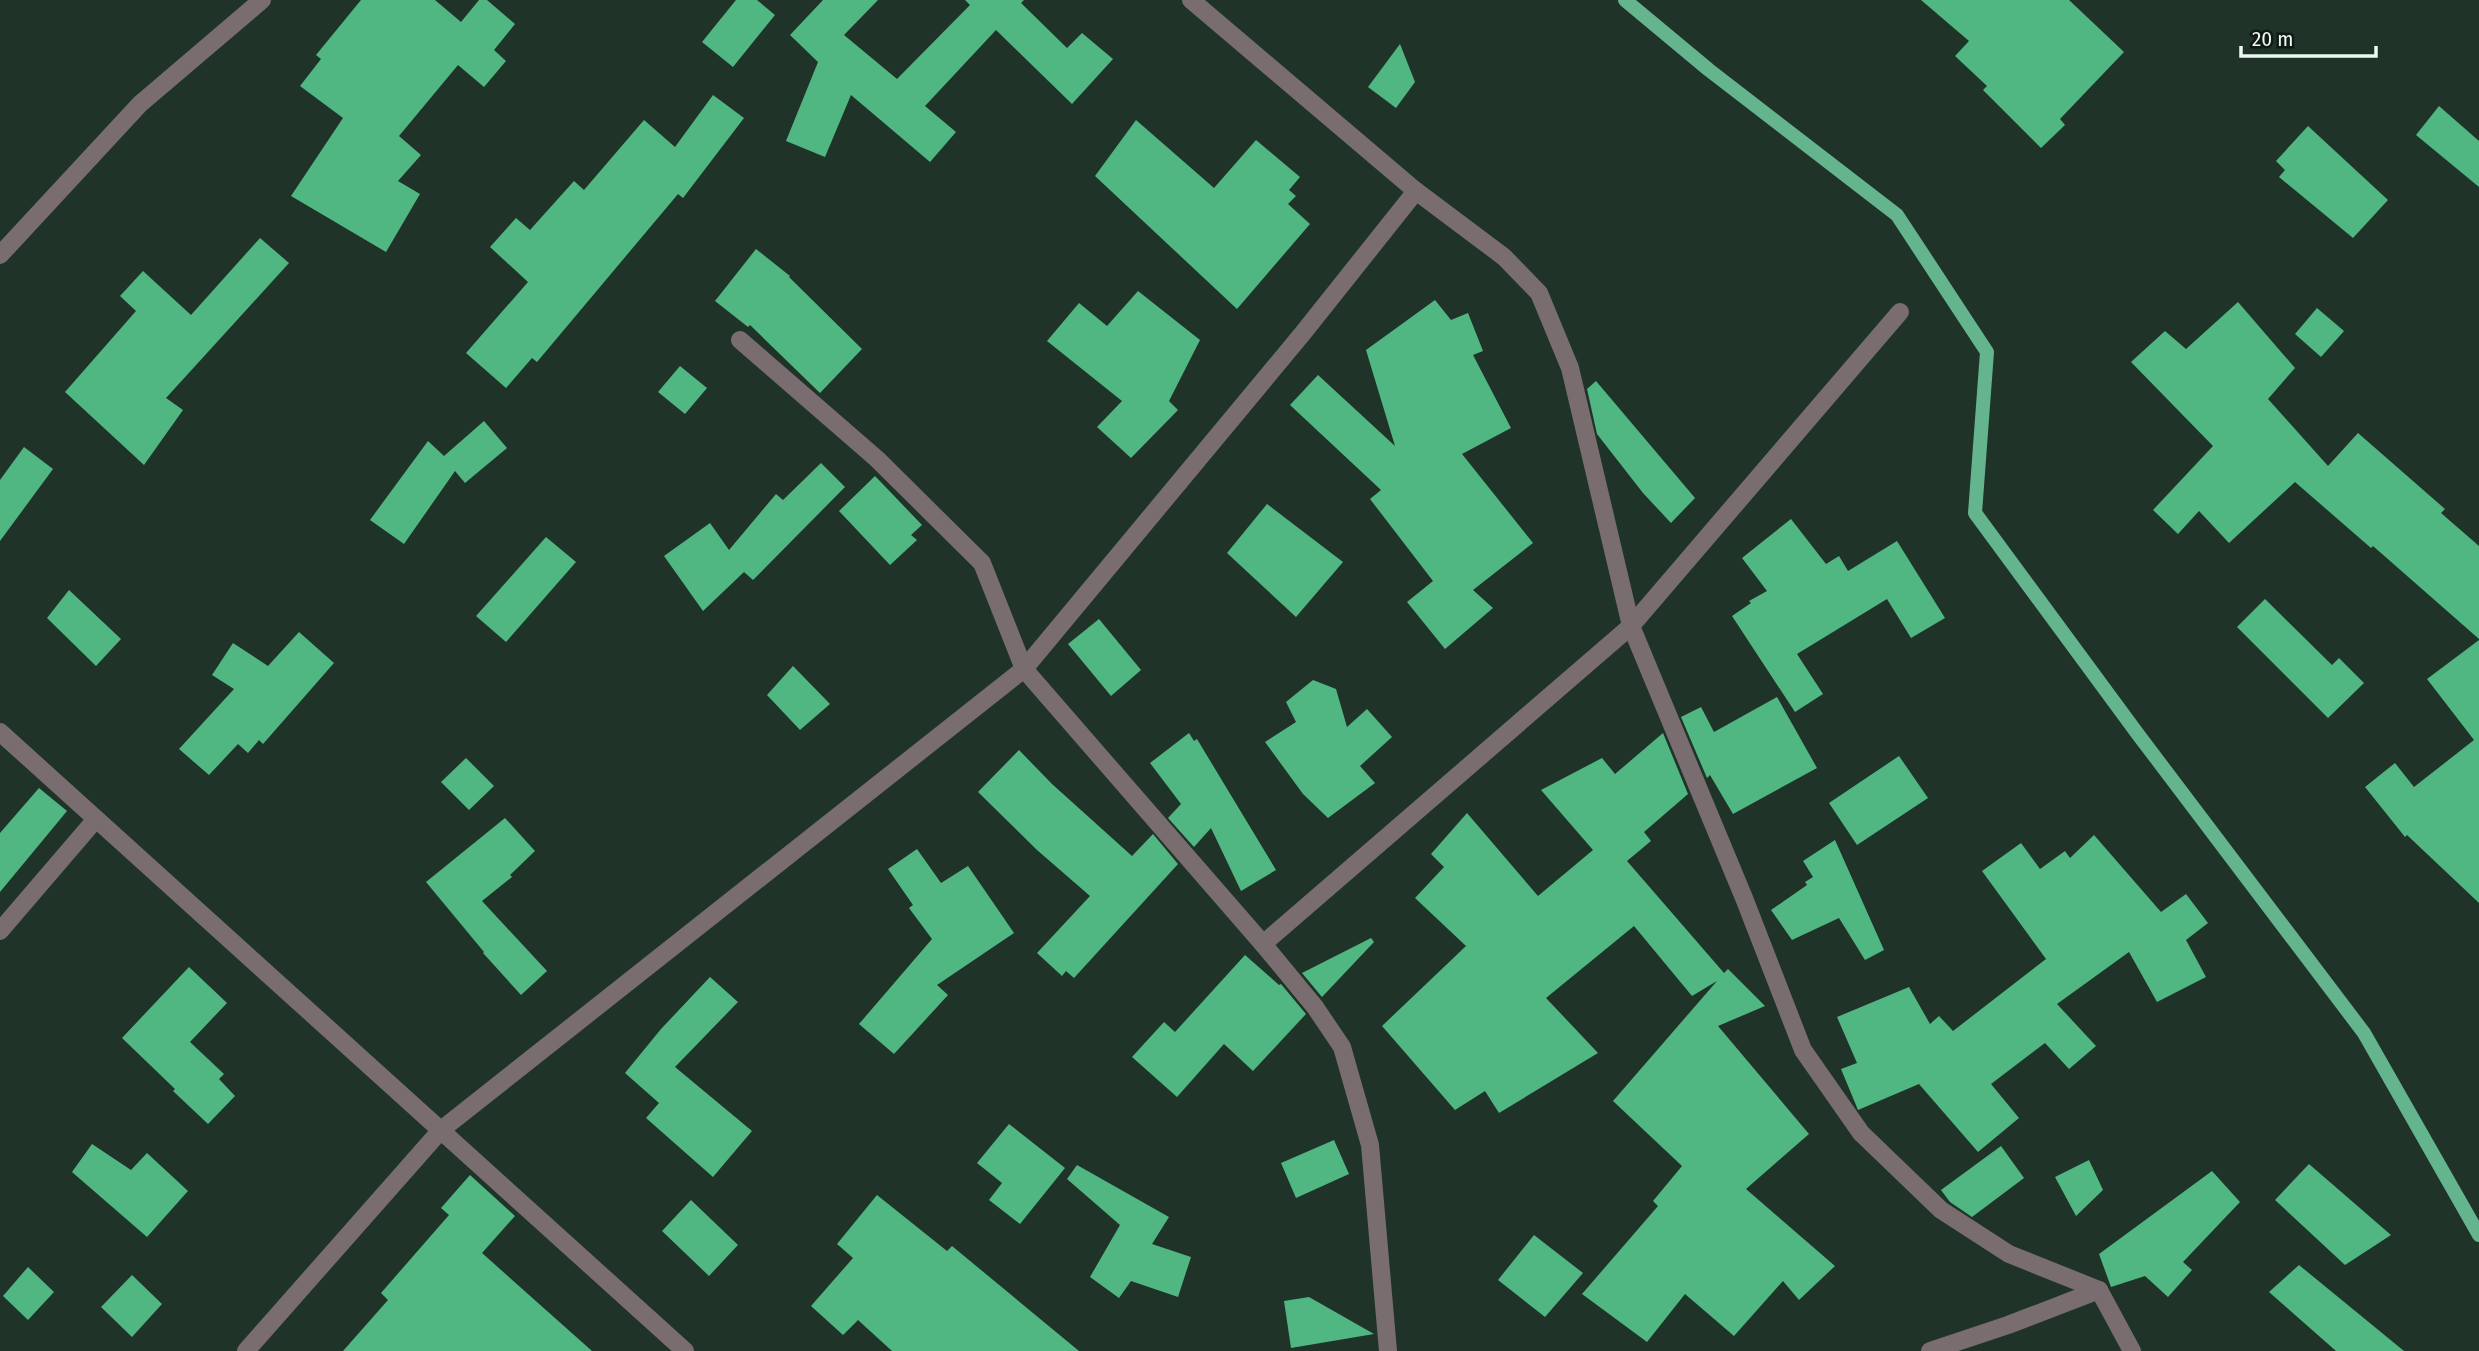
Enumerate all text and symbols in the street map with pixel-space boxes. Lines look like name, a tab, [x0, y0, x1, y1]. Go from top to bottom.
scale bar	[2241, 14, 2376, 58]
text: 20 m	[2252, 26, 2293, 52]

